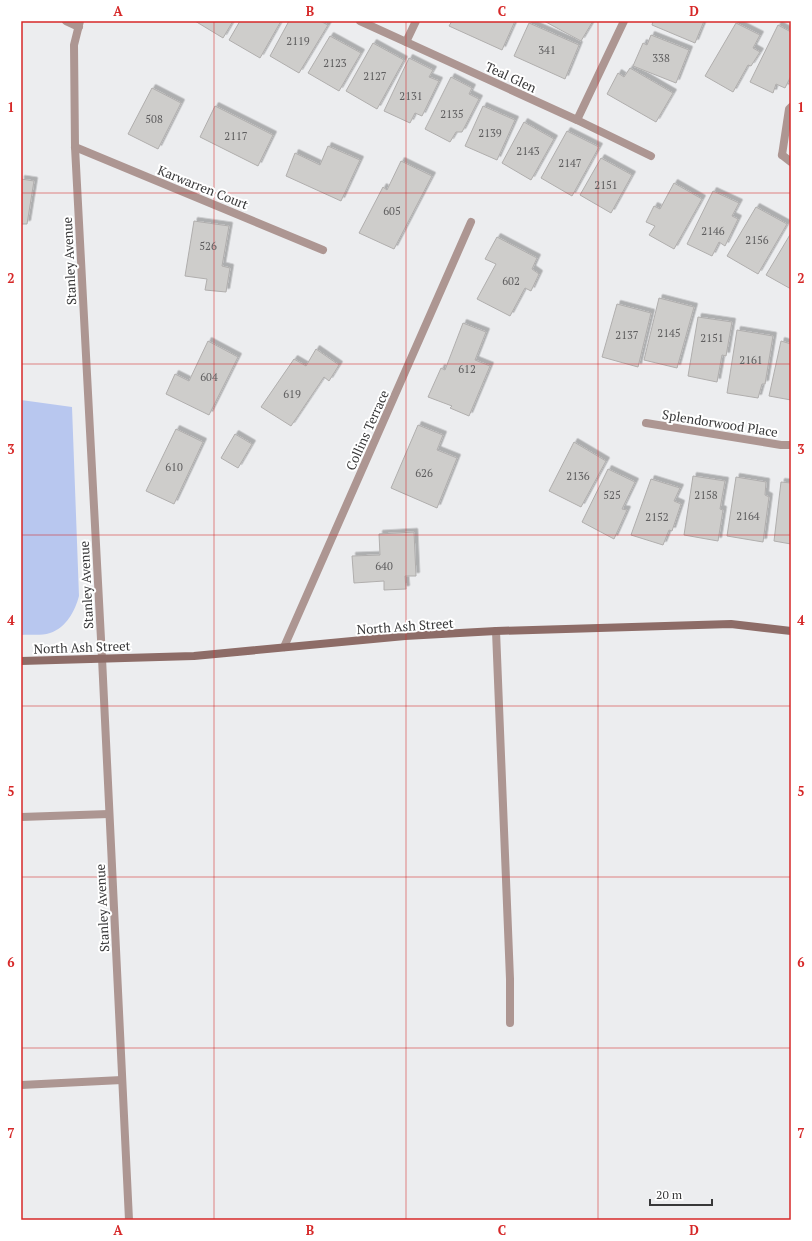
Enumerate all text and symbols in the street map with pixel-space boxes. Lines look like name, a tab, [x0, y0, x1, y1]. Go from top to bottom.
text: A	[113, 2, 123, 20]
text: B	[306, 2, 314, 20]
text: C	[498, 2, 506, 20]
text: D	[689, 2, 699, 20]
house number: 2119	[286, 34, 310, 48]
house number: 341	[538, 43, 556, 57]
house number: 338	[652, 51, 670, 65]
house number: 2123	[323, 56, 347, 70]
street label: Teal Glen	[482, 57, 540, 97]
house number: 2127	[363, 69, 387, 83]
house number: 2131	[399, 89, 423, 103]
text: 1	[7, 98, 15, 116]
text: 1	[797, 98, 805, 116]
house number: 2135	[440, 107, 464, 121]
house number: 508	[145, 112, 163, 126]
house number: 2139	[478, 126, 502, 140]
house number: 2117	[224, 129, 248, 143]
house number: 2143	[516, 144, 540, 158]
house number: 2147	[558, 156, 582, 170]
street label: Karwarren Court	[155, 161, 251, 213]
house number: 2151	[594, 178, 618, 192]
house number: 605	[383, 204, 401, 218]
street label: Stanley Avenue	[58, 216, 80, 306]
house number: 2146	[701, 224, 725, 238]
house number: 2156	[745, 233, 769, 247]
house number: 526	[199, 239, 217, 253]
text: 2	[7, 269, 15, 287]
text: 2	[797, 269, 805, 287]
house number: 602	[502, 274, 520, 288]
house number: 2145	[657, 326, 681, 340]
house number: 2137	[615, 328, 639, 342]
house number: 2151	[700, 331, 724, 345]
house number: 2161	[739, 353, 763, 367]
house number: 612	[458, 362, 476, 376]
house number: 604	[200, 370, 218, 384]
house number: 619	[283, 387, 301, 401]
street label: Collins Terrace	[341, 387, 393, 473]
street label: Splendorwood Place	[661, 405, 779, 441]
text: 3	[7, 440, 15, 458]
text: 3	[797, 440, 805, 458]
house number: 610	[165, 460, 183, 474]
house number: 626	[415, 466, 433, 480]
house number: 2136	[566, 469, 590, 483]
house number: 525	[603, 488, 621, 502]
house number: 2158	[694, 488, 718, 502]
house number: 2164	[736, 509, 760, 523]
house number: 2152	[645, 510, 669, 524]
street label: Stanley Avenue	[75, 540, 97, 630]
house number: 640	[375, 559, 393, 573]
text: 4	[7, 611, 15, 629]
text: 4	[797, 611, 805, 629]
street label: North Ash Street	[356, 614, 454, 638]
street label: North Ash Street	[33, 636, 131, 658]
text: 5	[7, 782, 15, 800]
text: 5	[797, 782, 805, 800]
street label: Stanley Avenue	[91, 863, 113, 953]
text: 6	[7, 953, 15, 971]
text: 6	[797, 953, 805, 971]
text: 7	[7, 1124, 15, 1142]
text: 7	[797, 1124, 805, 1142]
scale bar	[650, 1181, 712, 1207]
text: 20 m	[656, 1187, 683, 1202]
text: A	[113, 1221, 123, 1239]
text: B	[306, 1221, 314, 1239]
text: C	[498, 1221, 506, 1239]
text: D	[689, 1221, 699, 1239]

